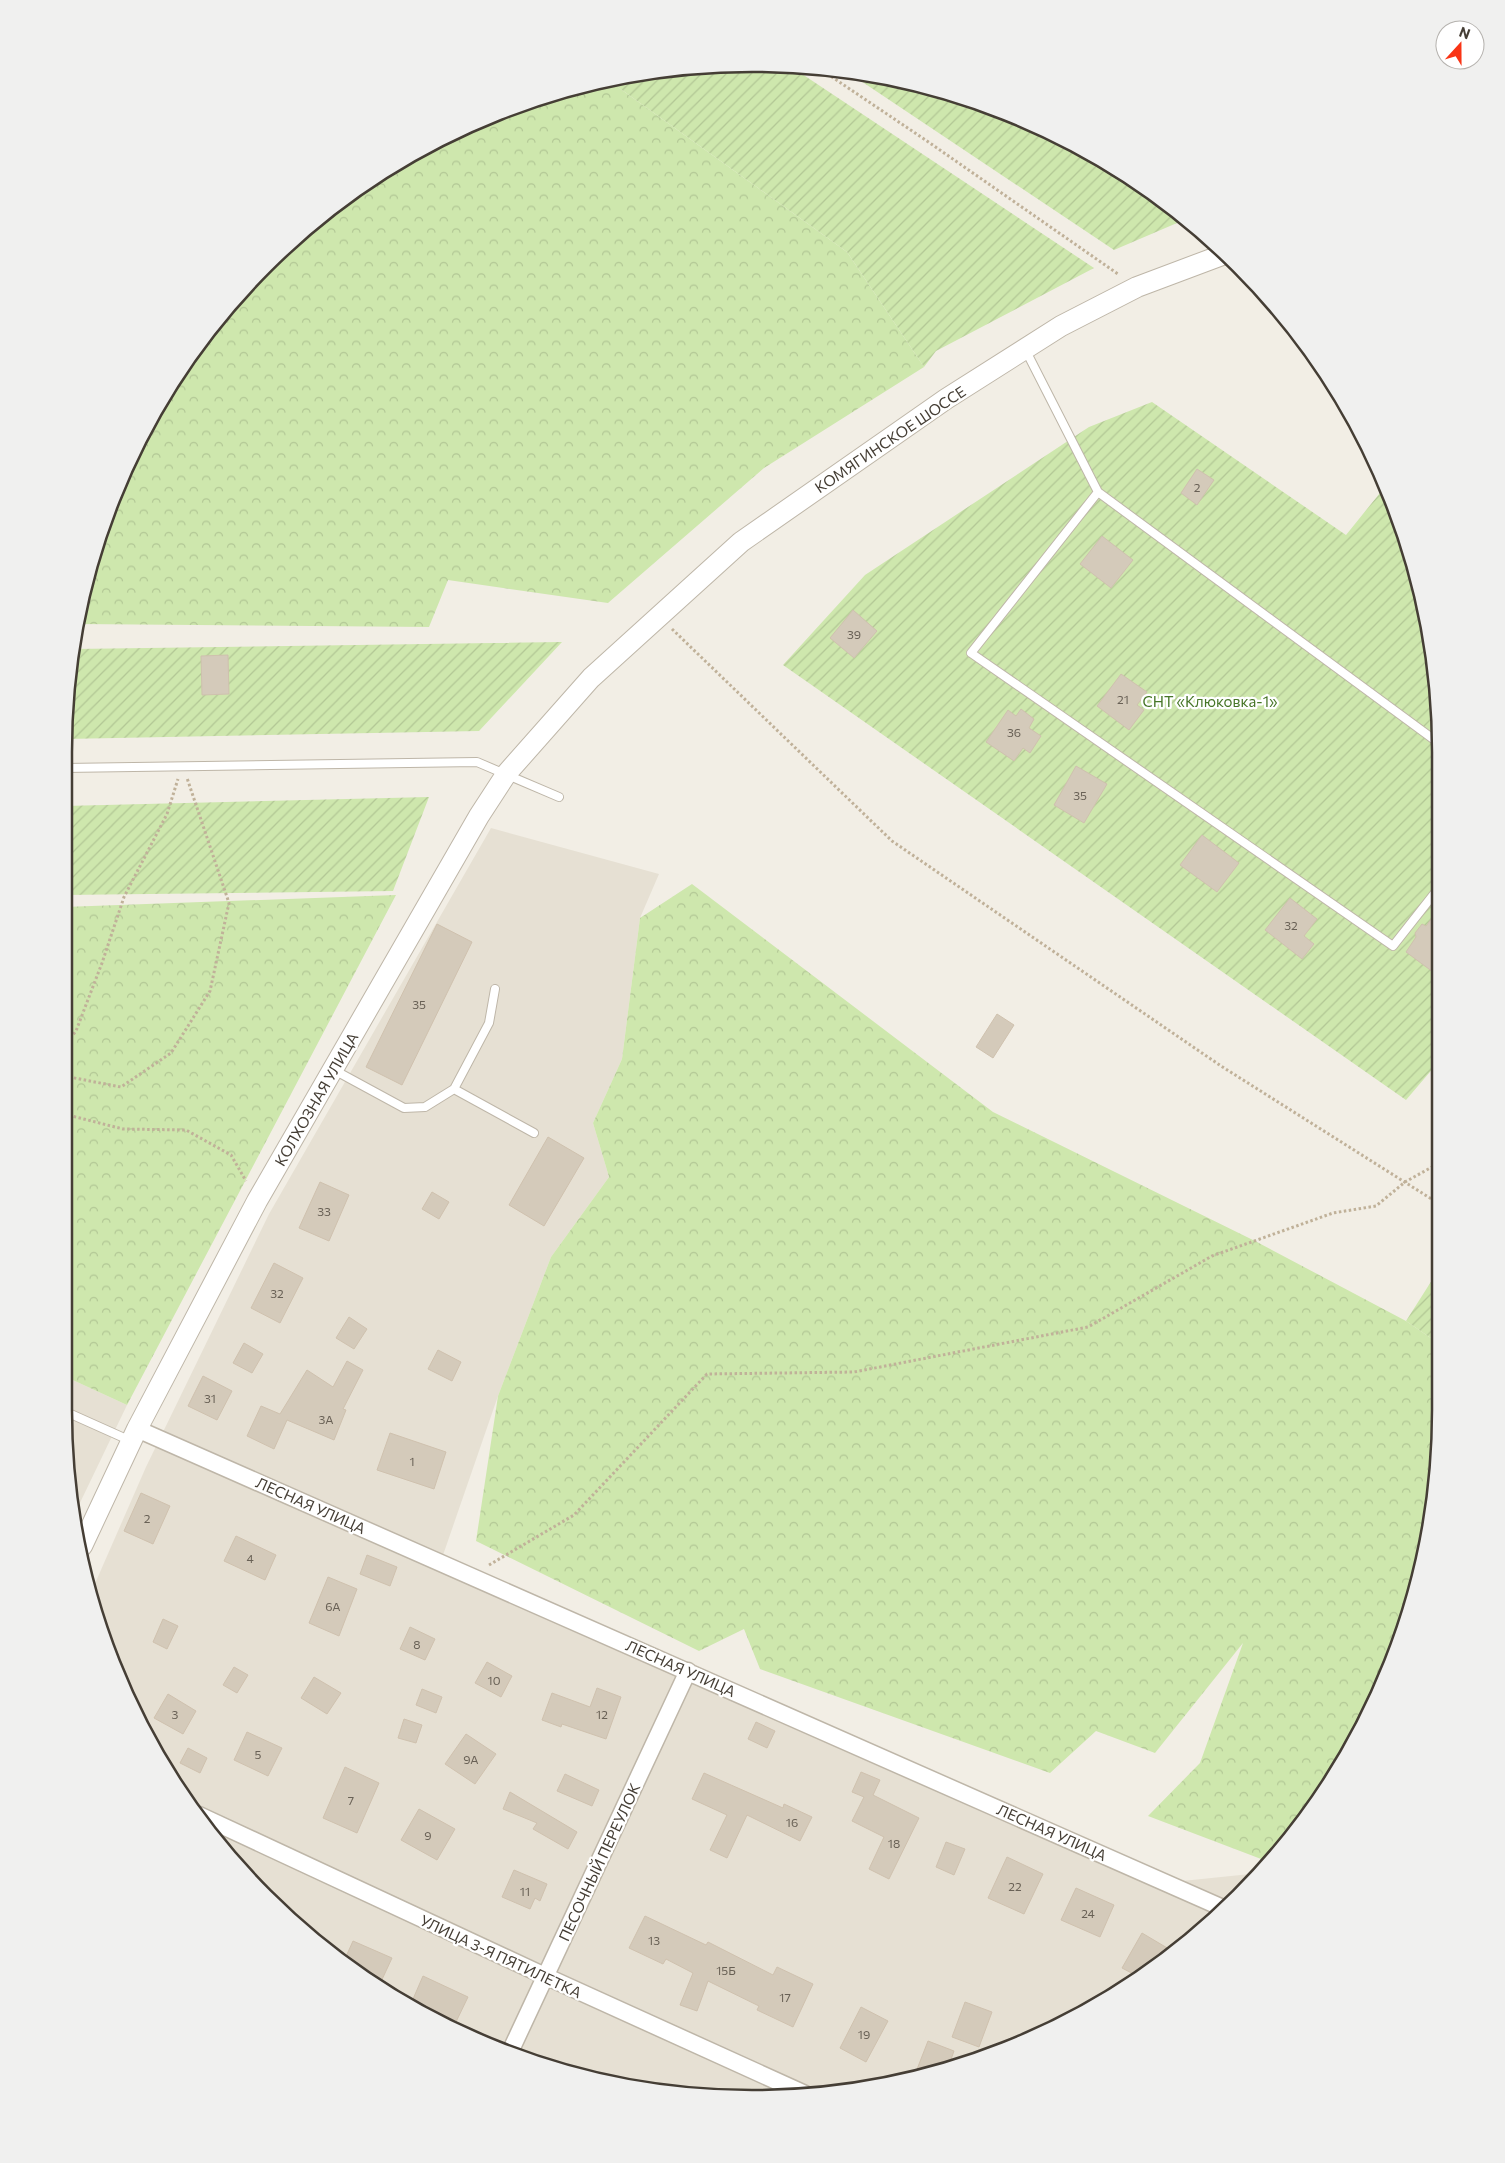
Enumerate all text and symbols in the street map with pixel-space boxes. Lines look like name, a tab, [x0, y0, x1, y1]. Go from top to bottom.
north arrow	[1435, 20, 1485, 70]
text: N	[1457, 23, 1473, 42]
street label: КОМЯГИНСКОЕ ШОССЕ	[811, 382, 969, 496]
house number: 2	[1194, 480, 1201, 494]
house number: 39	[847, 627, 861, 641]
house number: 21	[1117, 692, 1129, 706]
park label: СНТ «Клюковка-1»	[1142, 692, 1278, 710]
house number: 36	[1007, 725, 1021, 739]
house number: 35	[1073, 788, 1087, 802]
house number: 32	[1284, 918, 1298, 932]
house number: 35	[412, 997, 426, 1011]
street label: КОЛХОЗНАЯ УЛИЦА	[270, 1029, 362, 1169]
house number: 33	[317, 1204, 331, 1218]
house number: 32	[270, 1286, 284, 1300]
house number: 31	[204, 1391, 216, 1405]
house number: 3А	[319, 1412, 333, 1426]
house number: 1	[409, 1454, 415, 1468]
street label: ЛЕСНАЯ УЛИЦА	[253, 1473, 369, 1537]
house number: 2	[144, 1511, 151, 1525]
house number: 4	[246, 1551, 254, 1565]
house number: 6А	[325, 1599, 341, 1613]
street label: ЛЕСНАЯ УЛИЦА	[623, 1636, 739, 1700]
house number: 8	[413, 1637, 421, 1651]
house number: 10	[488, 1673, 501, 1687]
house number: 3	[172, 1707, 179, 1721]
house number: 12	[596, 1707, 608, 1721]
house number: 5	[255, 1747, 262, 1761]
house number: 9А	[463, 1752, 479, 1766]
street label: ПЕСОЧНЫЙ ПЕРЕУЛОК	[554, 1780, 644, 1944]
house number: 7	[348, 1793, 354, 1807]
street label: ЛЕСНАЯ УЛИЦА	[994, 1800, 1110, 1864]
house number: 16	[786, 1815, 798, 1829]
house number: 9	[424, 1828, 432, 1842]
house number: 18	[888, 1836, 900, 1850]
house number: 22	[1008, 1879, 1022, 1893]
house number: 11	[520, 1884, 530, 1898]
house number: 24	[1081, 1906, 1095, 1920]
street label: УЛИЦА 3-Я ПЯТИЛЕТКА	[417, 1911, 585, 2001]
house number: 13	[648, 1933, 660, 1947]
house number: 15Б	[716, 1963, 736, 1977]
house number: 17	[779, 1990, 791, 2004]
house number: 19	[858, 2027, 870, 2041]

